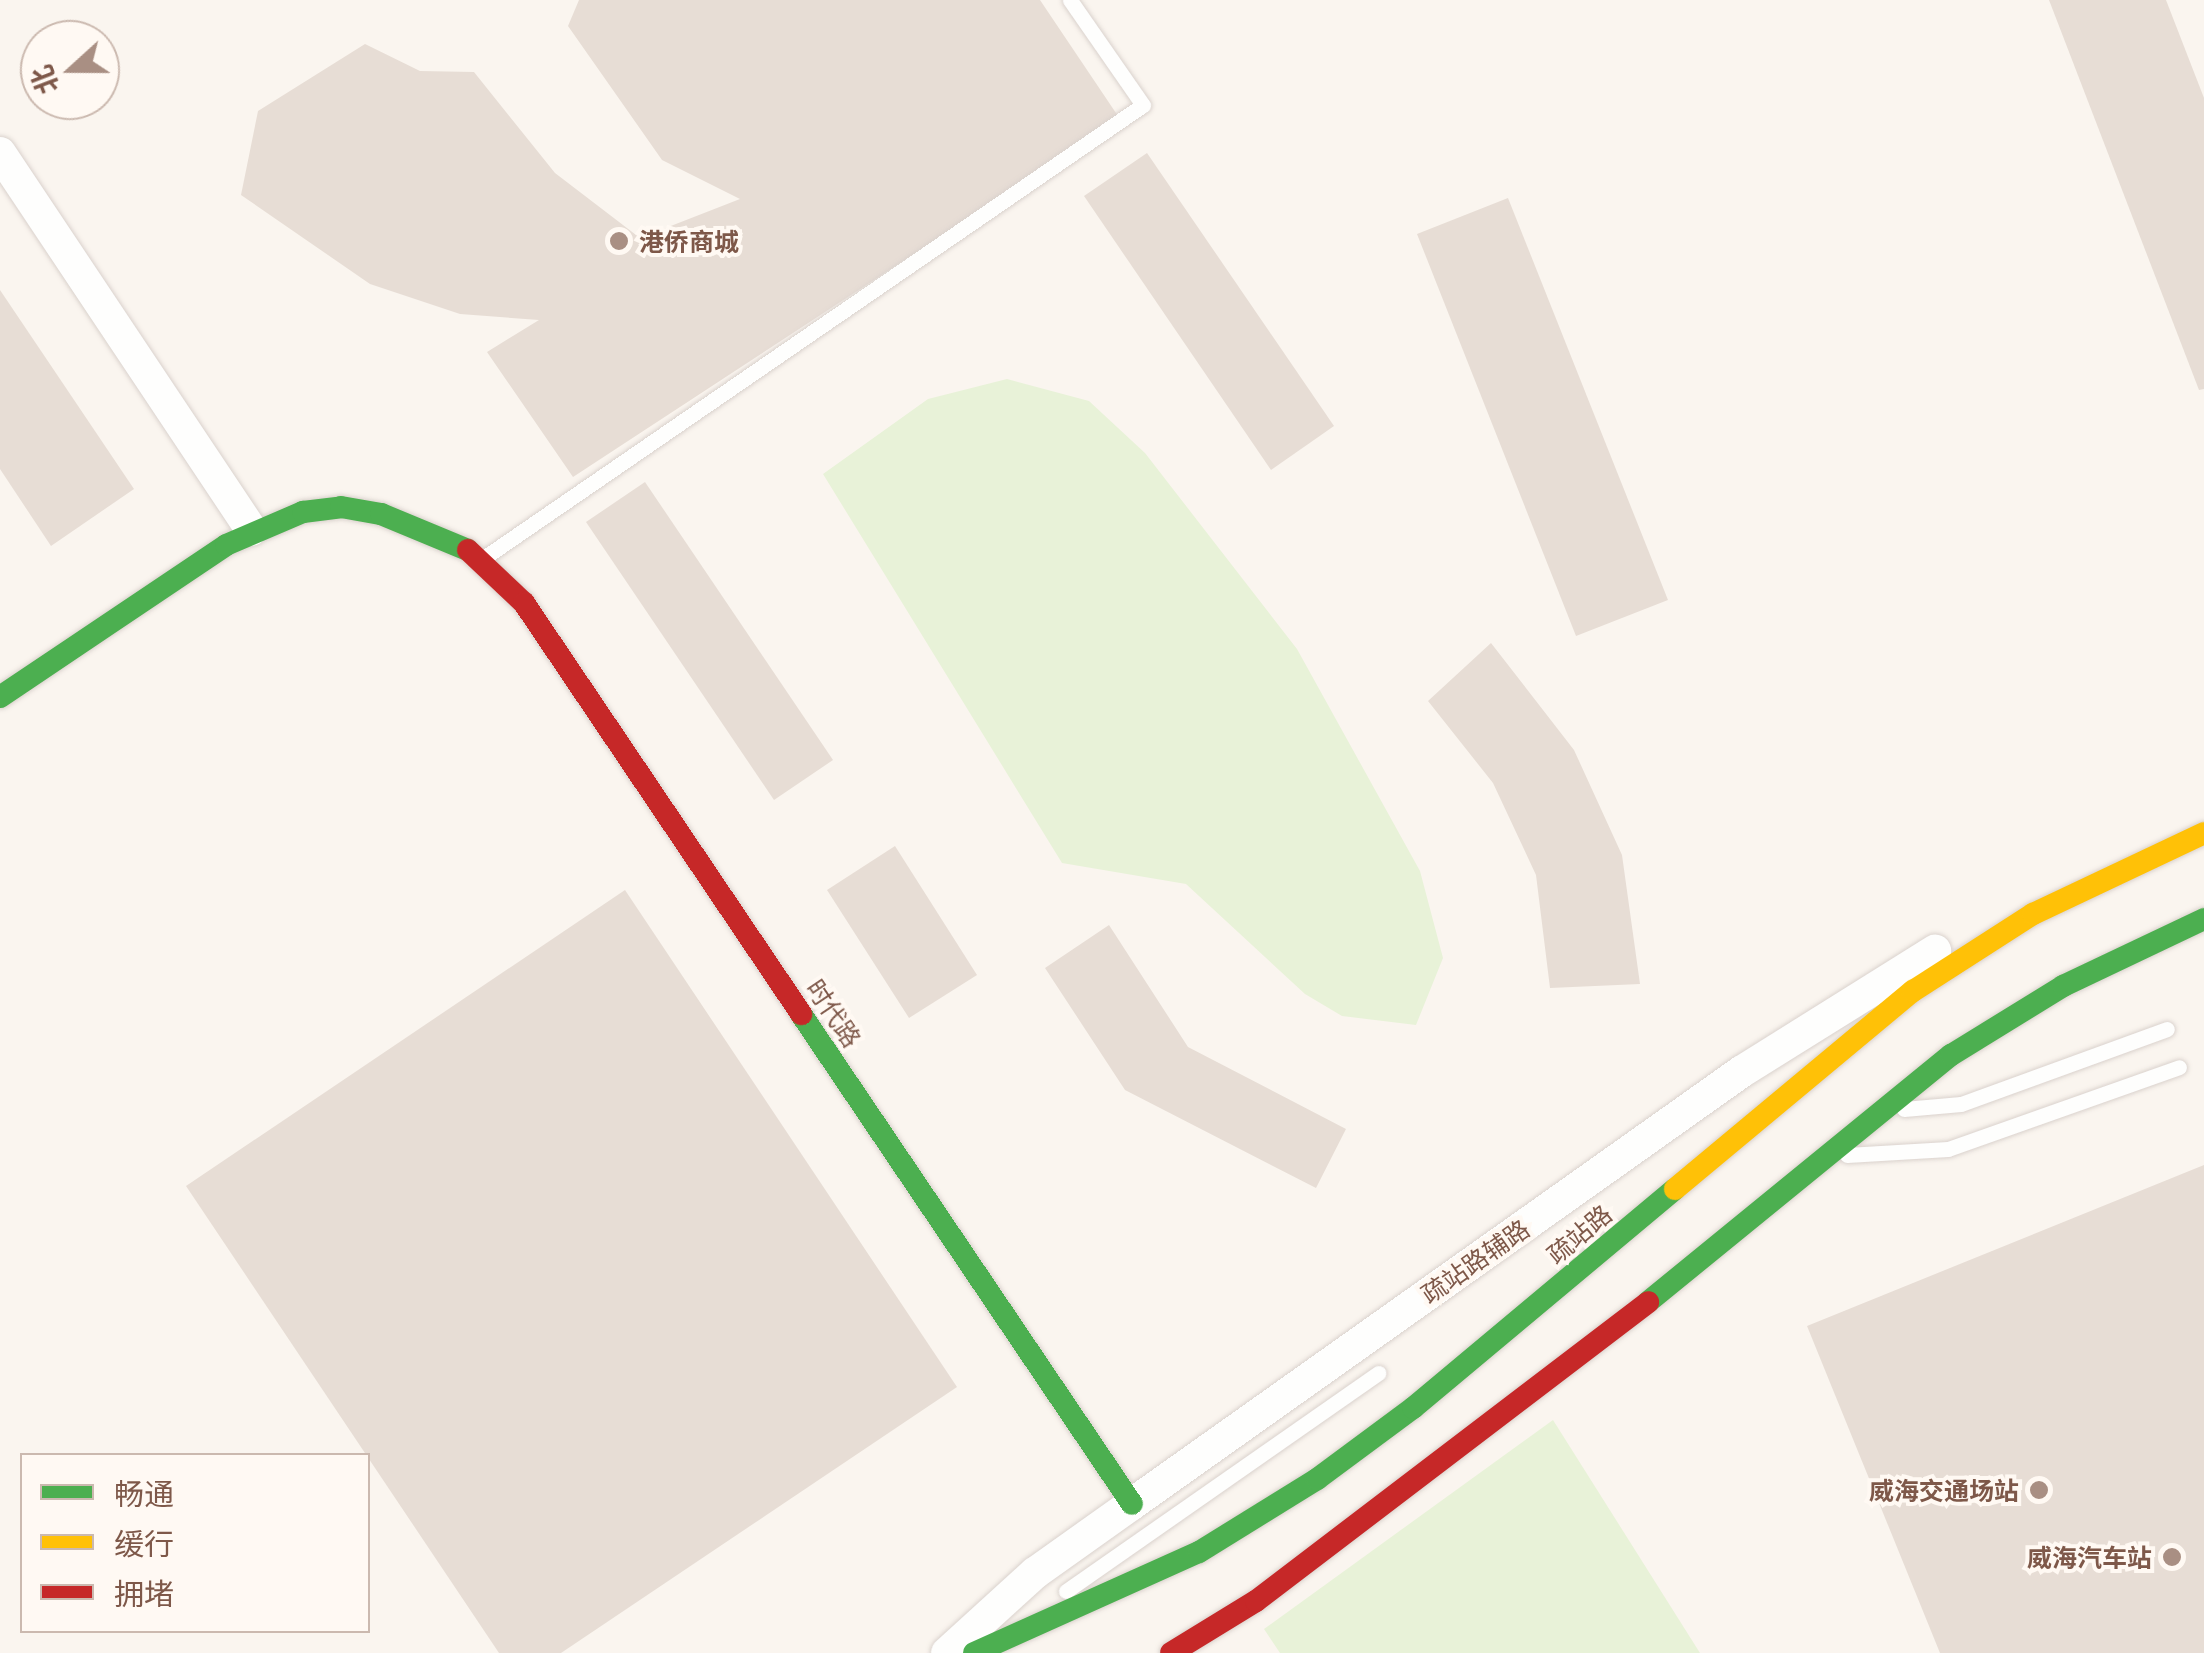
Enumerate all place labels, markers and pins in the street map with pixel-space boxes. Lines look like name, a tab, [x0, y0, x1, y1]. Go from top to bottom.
place label: 港侨商城	[639, 226, 739, 256]
marker: 港侨商城	[608, 230, 630, 252]
place label: 威海交通场站	[1869, 1475, 2019, 1505]
marker: 威海交通场站	[2028, 1479, 2050, 1501]
place label: 威海汽车站	[2027, 1542, 2152, 1572]
marker: 威海汽车站	[2161, 1546, 2183, 1568]

